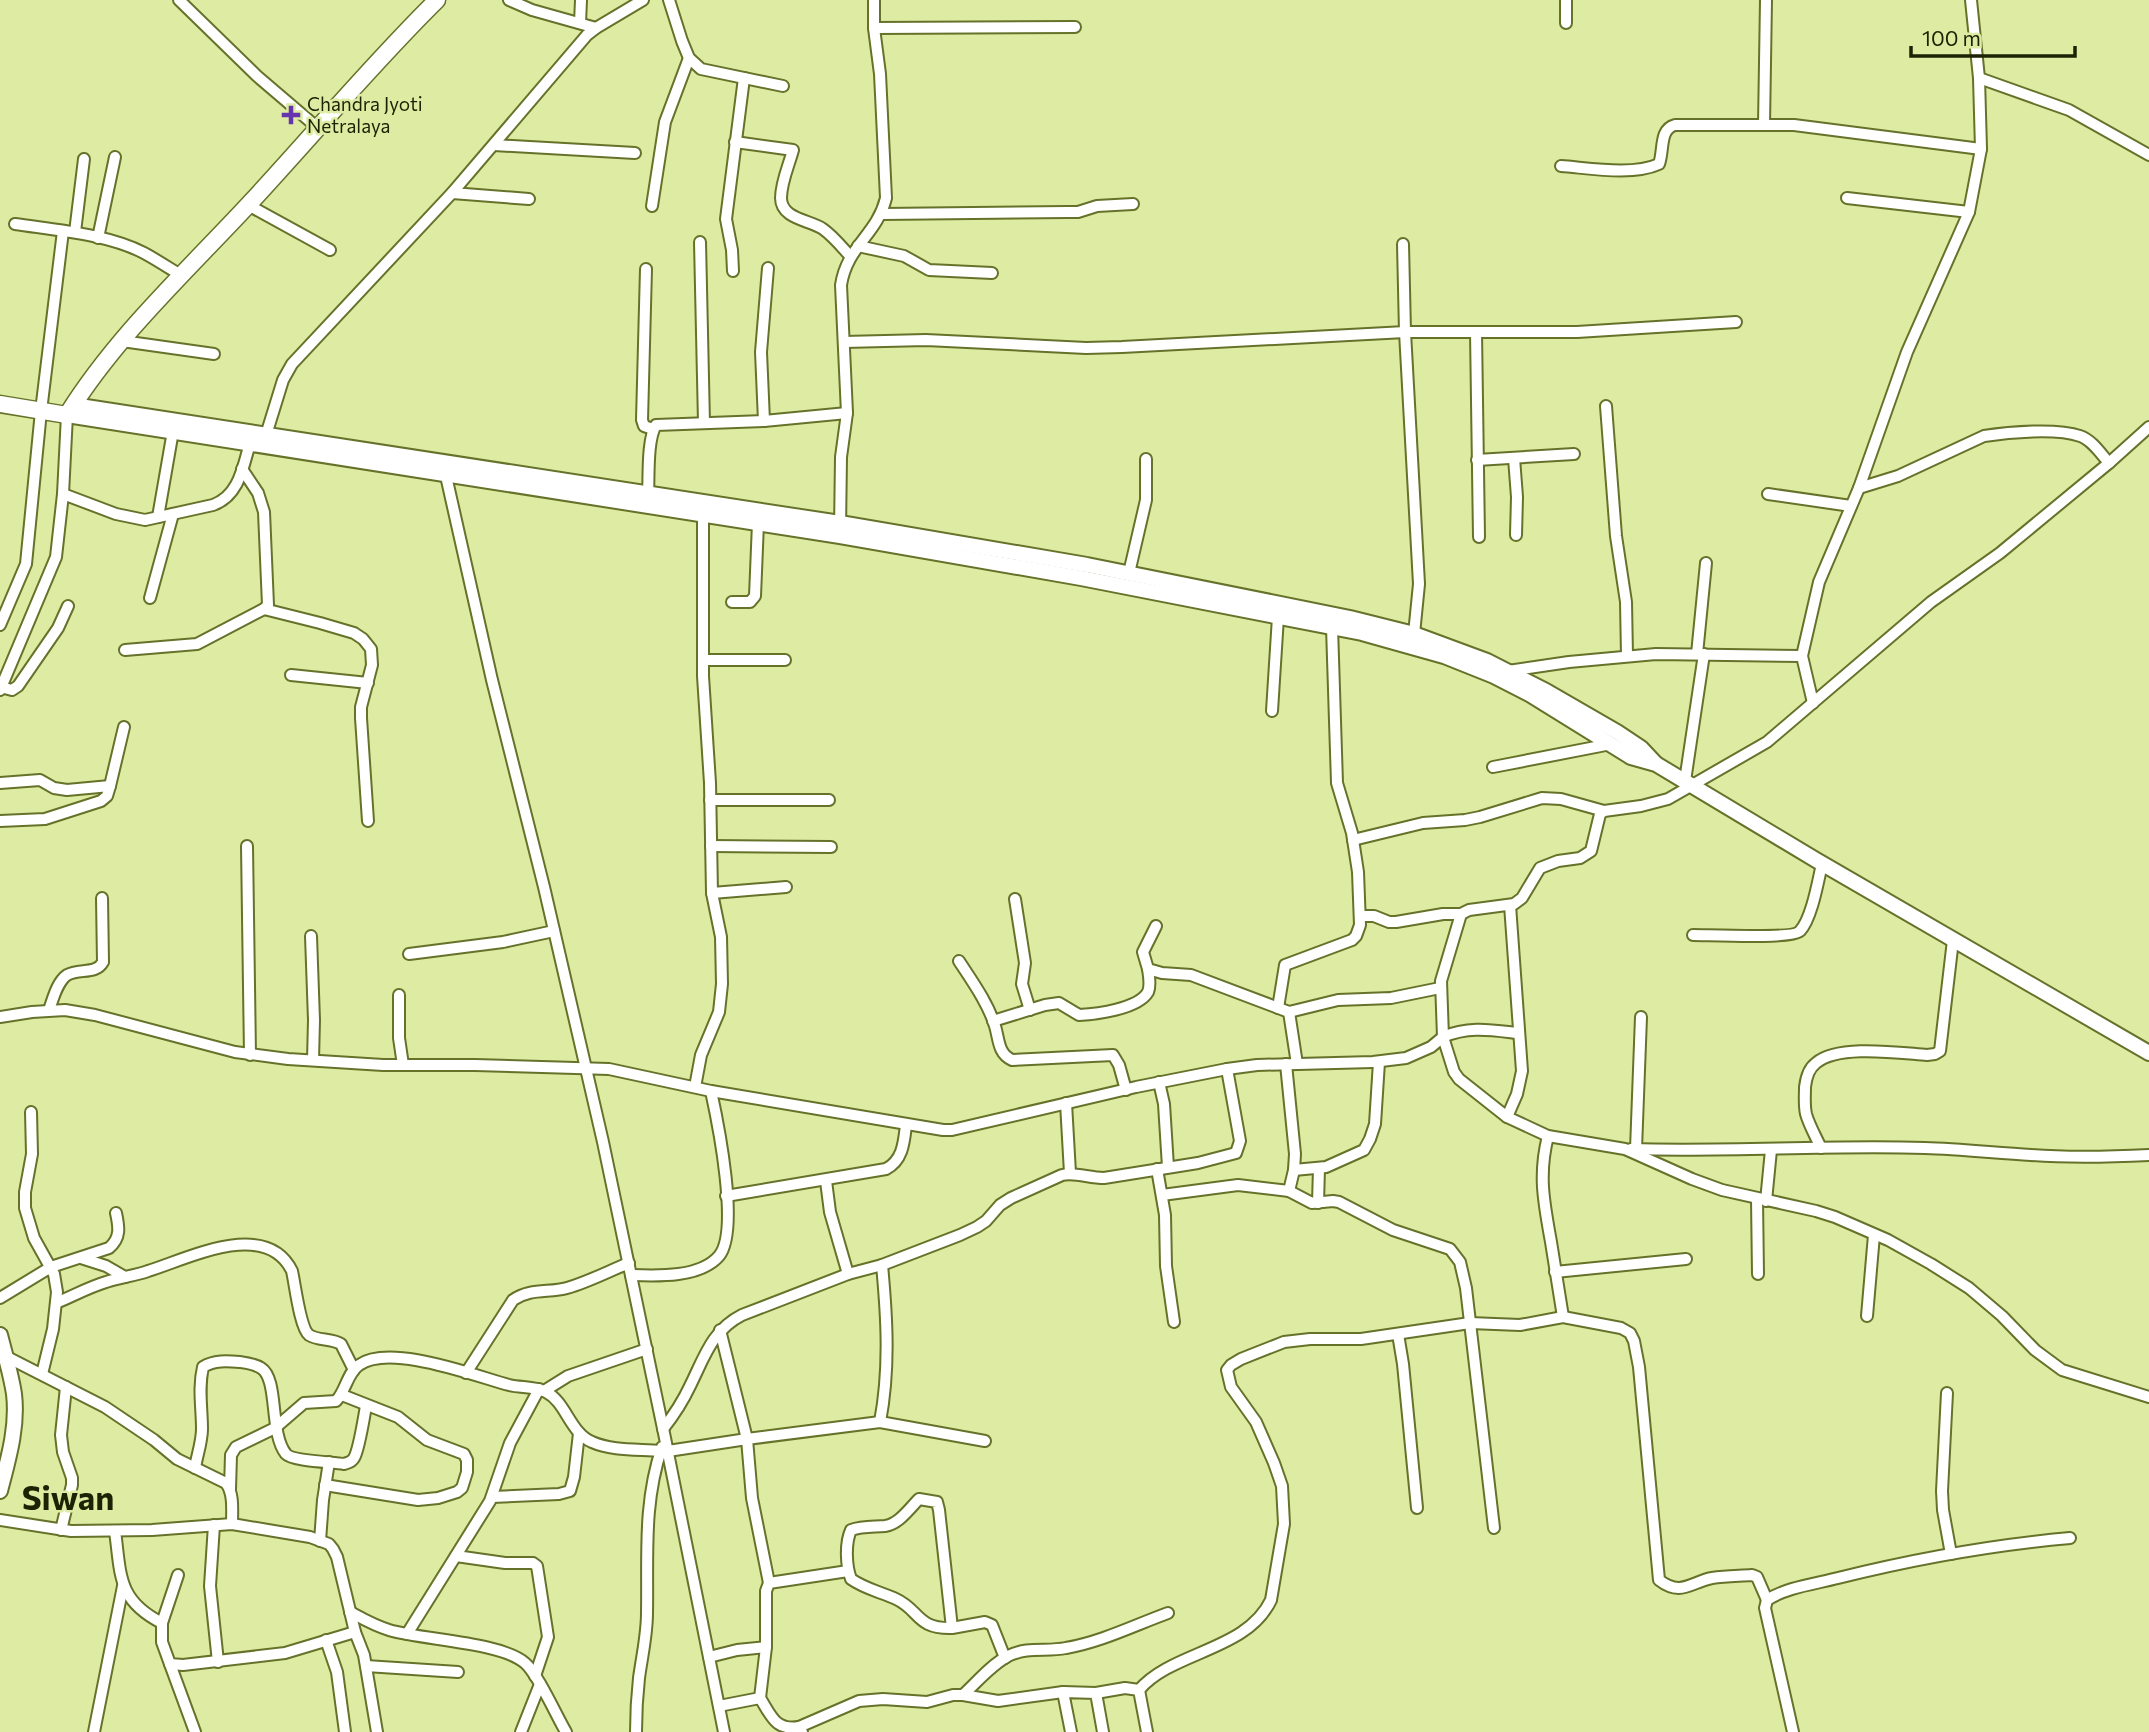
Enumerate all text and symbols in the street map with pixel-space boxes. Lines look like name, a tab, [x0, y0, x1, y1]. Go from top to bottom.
scale bar	[1911, 14, 2076, 58]
text: 100 m	[1922, 25, 1981, 50]
place label: Chandra Jyoti Netralaya	[307, 92, 423, 137]
marker: Chandra Jyoti Netralaya	[281, 105, 301, 125]
district label: Siwan	[22, 1476, 114, 1517]

